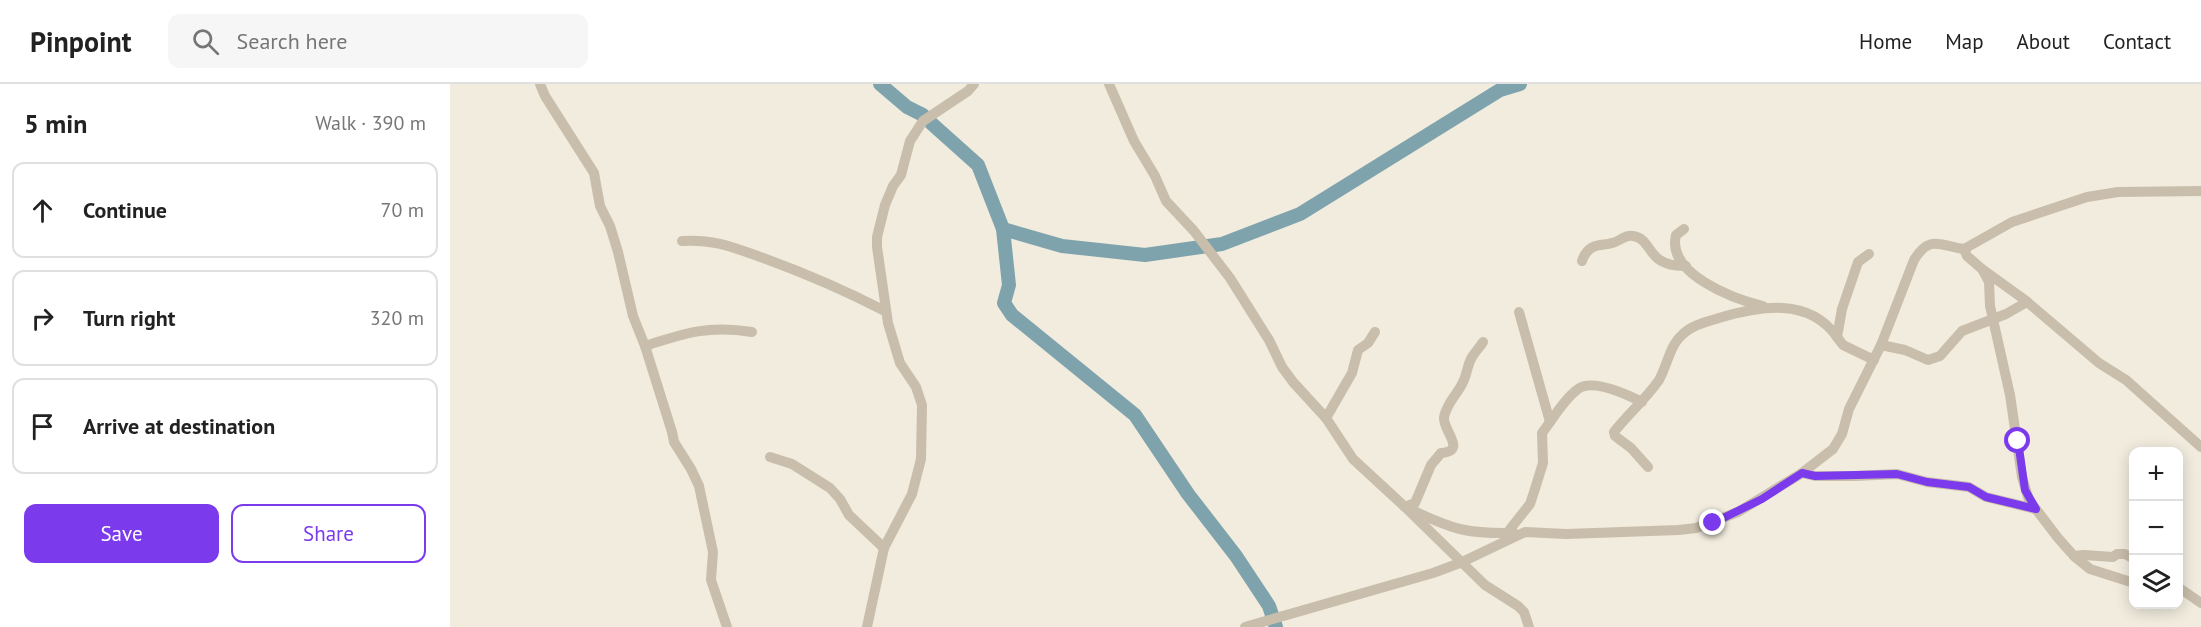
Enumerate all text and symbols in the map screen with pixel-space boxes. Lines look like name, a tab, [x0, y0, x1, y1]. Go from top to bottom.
search box	[168, 14, 588, 68]
text: Pinpoint	[30, 23, 132, 60]
icon: search	[189, 25, 222, 58]
text: Search here	[237, 27, 347, 55]
text: Home	[1859, 28, 1912, 55]
text: Map	[1945, 28, 1984, 55]
text: About	[2017, 28, 2070, 55]
text: Contact	[2103, 28, 2171, 55]
text: 5 min	[24, 107, 87, 140]
text: Walk · 390 m	[315, 110, 426, 136]
icon: ahead	[26, 194, 59, 227]
text: Continue	[83, 196, 167, 224]
text: 70 m	[381, 197, 424, 223]
icon: right	[26, 302, 59, 335]
text: Turn right	[83, 304, 175, 332]
text: 320 m	[370, 305, 424, 331]
icon: arrive	[26, 410, 59, 443]
text: Arrive at destination	[83, 412, 275, 440]
route start	[2004, 427, 2030, 453]
map controls	[2129, 447, 2183, 609]
button: +	[2129, 447, 2183, 501]
button: −	[2129, 501, 2183, 555]
button: Save	[24, 504, 219, 563]
button: Share	[231, 504, 426, 563]
route end	[1699, 509, 1725, 535]
button: layers	[2129, 555, 2183, 609]

